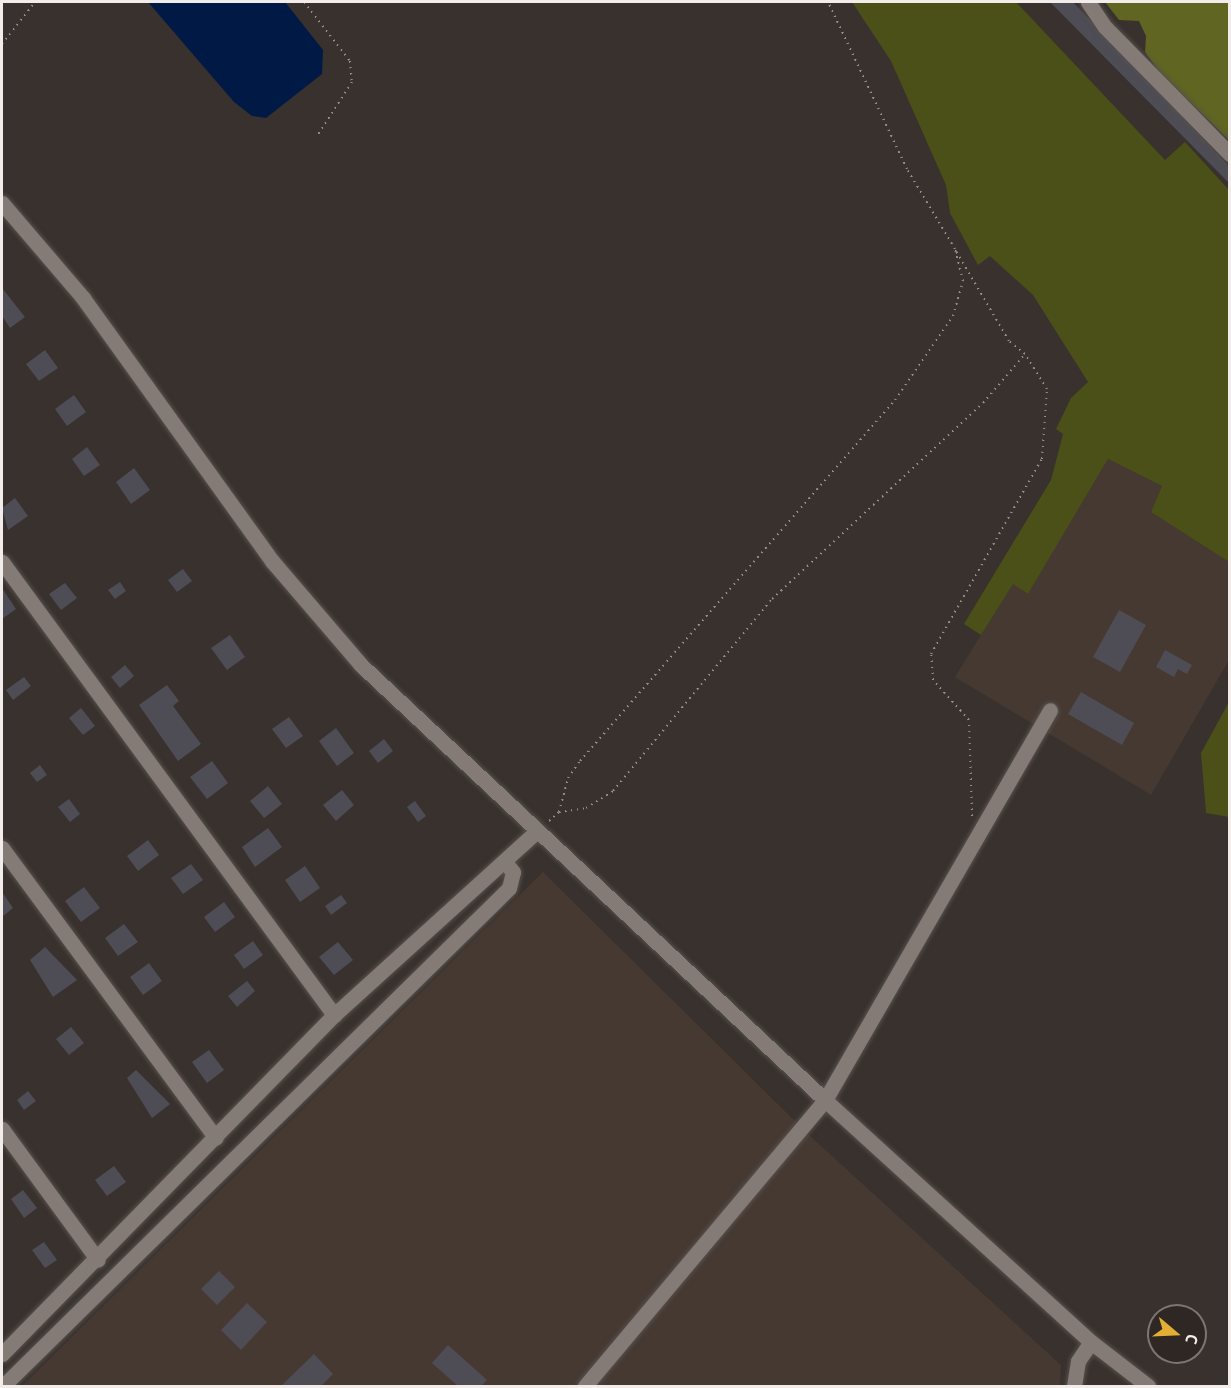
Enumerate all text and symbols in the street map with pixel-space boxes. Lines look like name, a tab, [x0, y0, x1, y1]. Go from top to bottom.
north arrow	[1147, 1304, 1207, 1364]
text: С	[1181, 1332, 1203, 1347]

